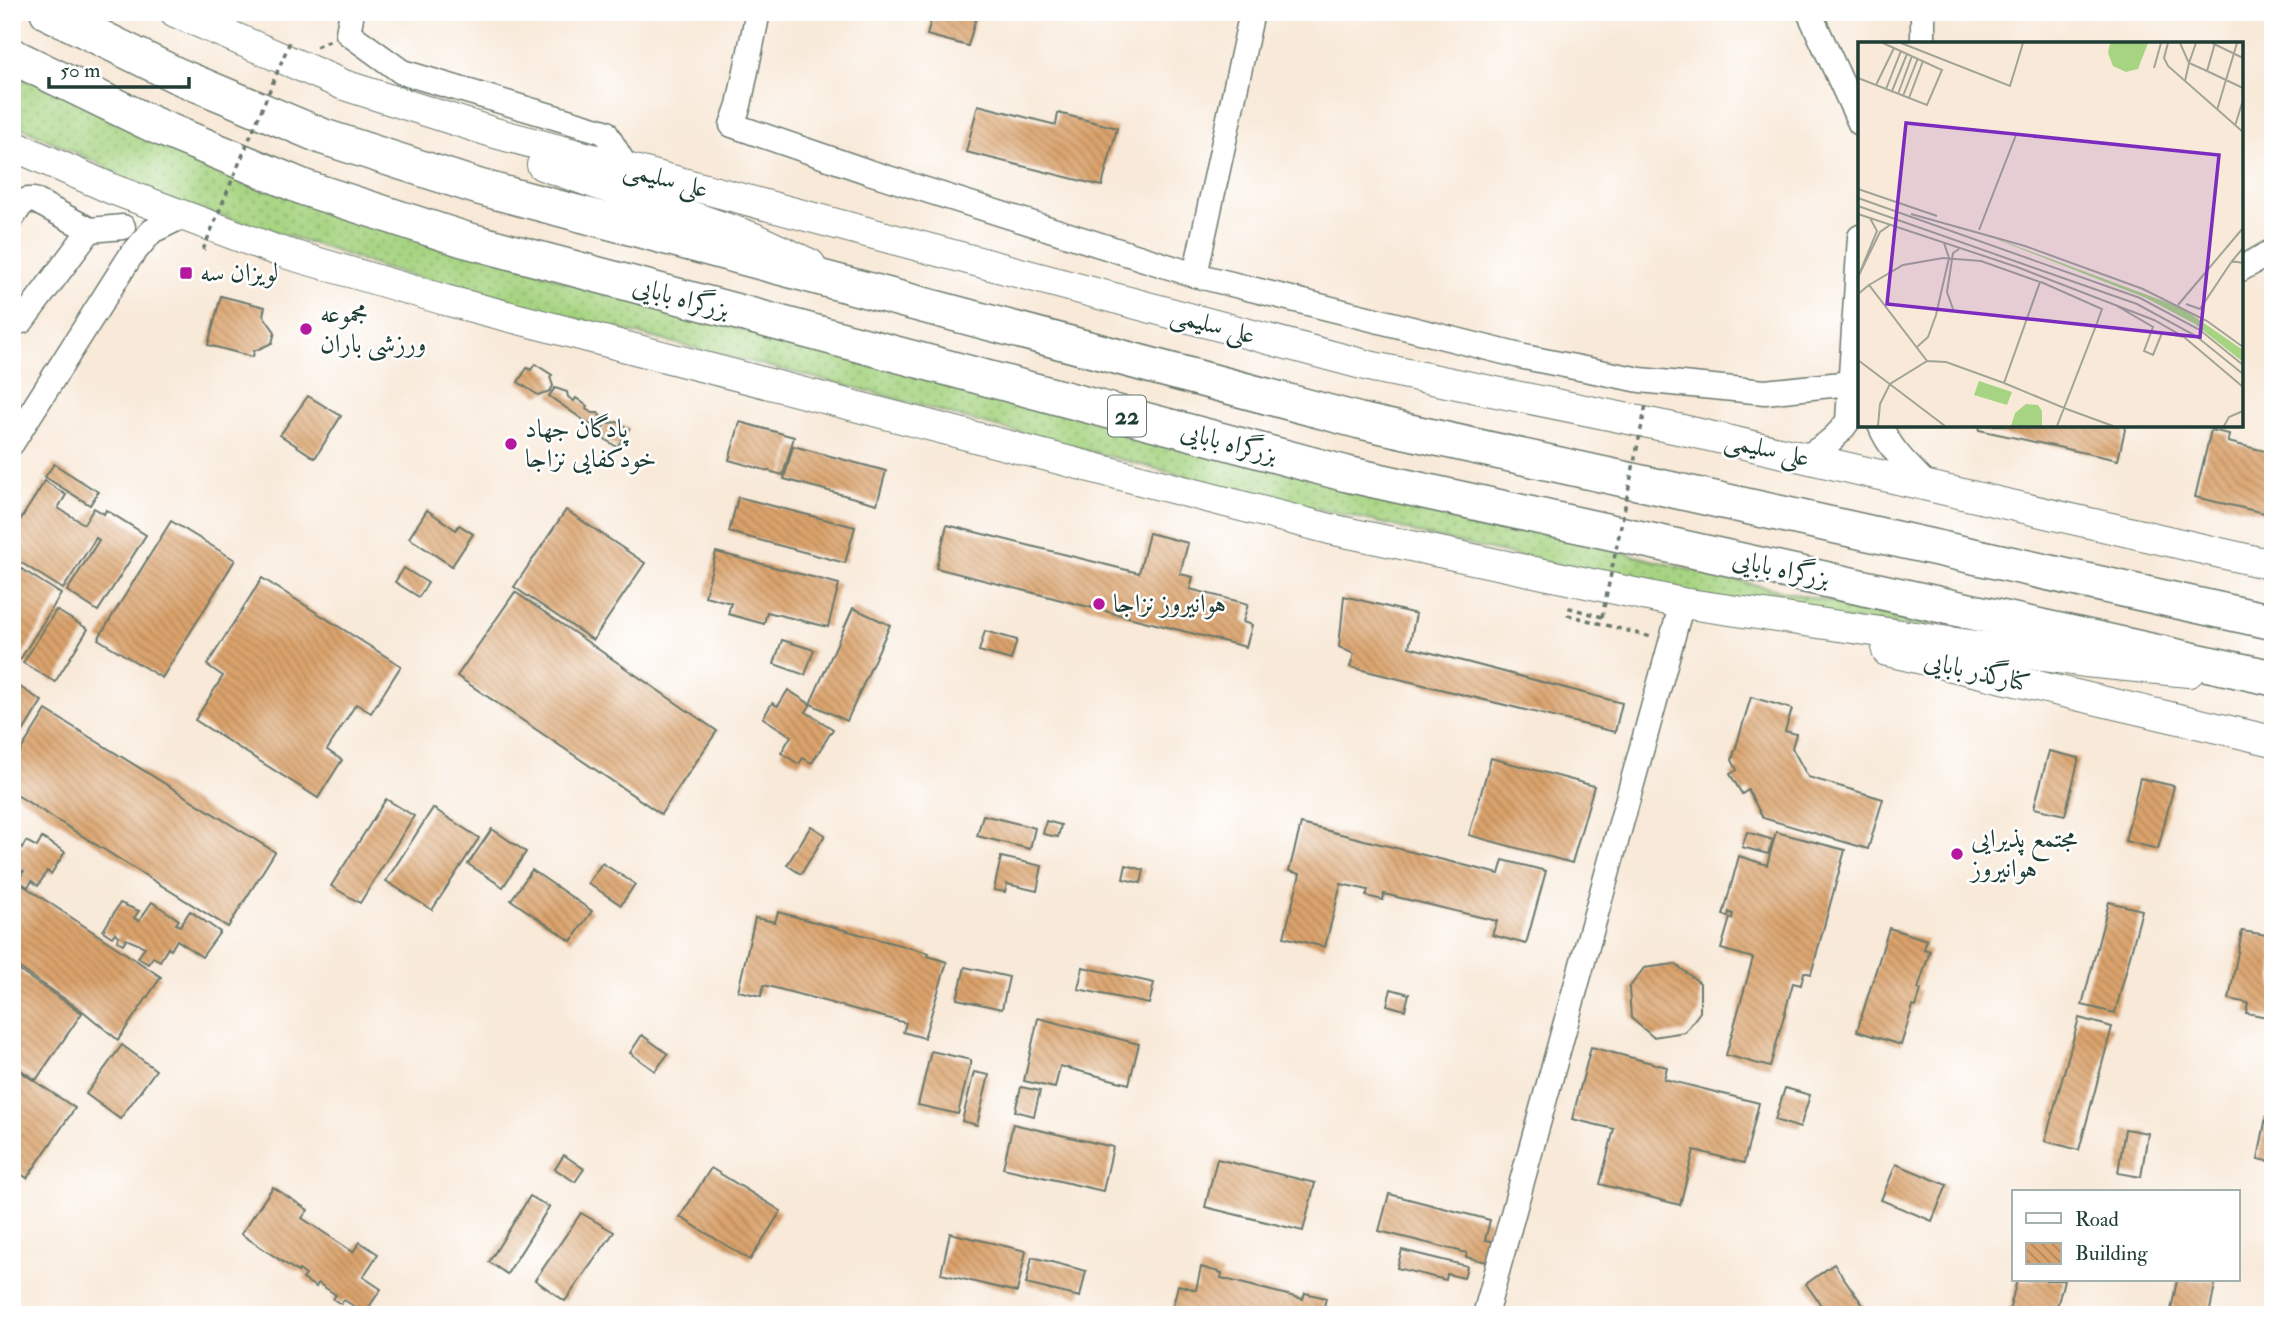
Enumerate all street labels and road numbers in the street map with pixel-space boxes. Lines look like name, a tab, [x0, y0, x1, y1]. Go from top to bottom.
street label: علی سلیمی	[620, 152, 712, 208]
street label: بزرگراه بابایی	[629, 268, 734, 326]
street label: علی سلیمی	[1167, 298, 1259, 354]
road number: 22	[1108, 396, 1146, 436]
street label: بزرگراه بابایی	[1177, 413, 1282, 471]
street label: علی سلیمی	[1721, 424, 1813, 476]
street label: بزرگراه بابایی	[1729, 541, 1833, 595]
street label: کنارگذر بابایی	[1921, 641, 2034, 700]

